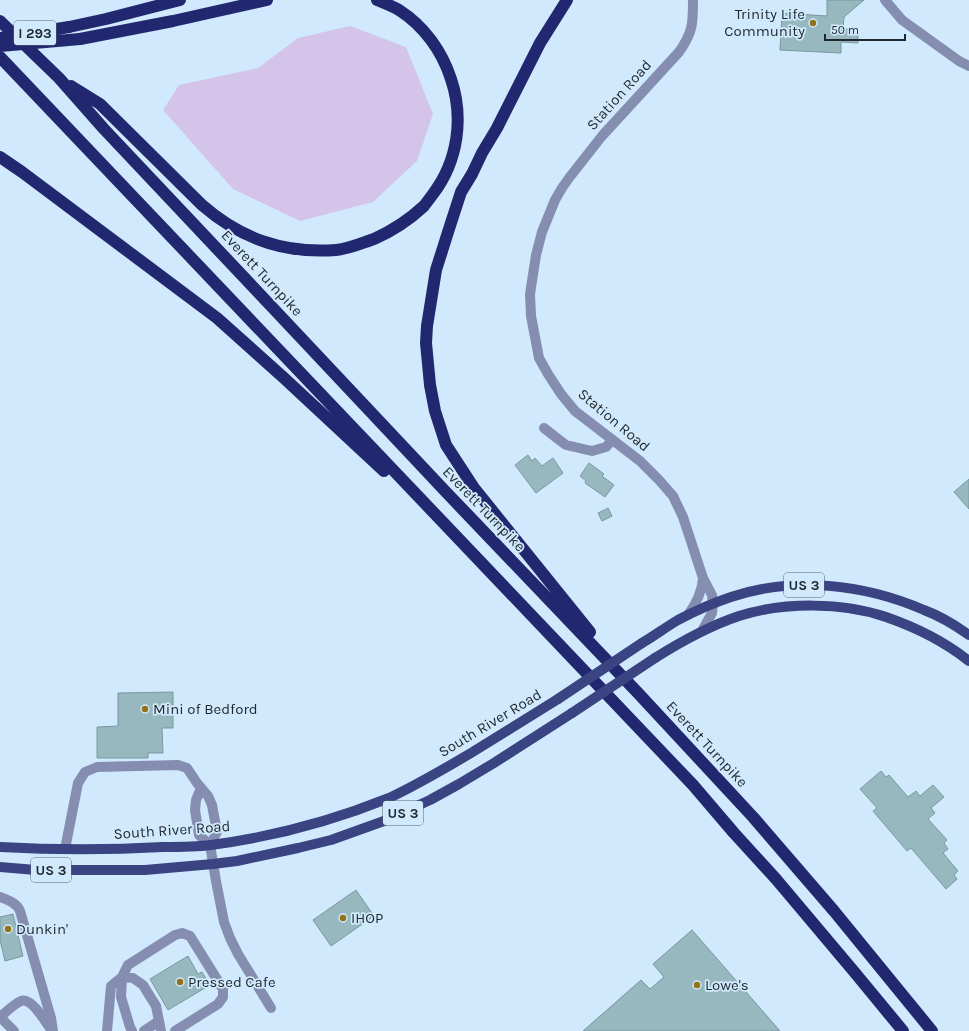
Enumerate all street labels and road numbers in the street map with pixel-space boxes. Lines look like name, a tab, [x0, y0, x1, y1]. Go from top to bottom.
road number: I 293	[14, 21, 56, 45]
street label: Station Road	[583, 56, 655, 134]
street label: Everett Turnpike	[218, 226, 306, 320]
street label: Station Road	[574, 385, 654, 455]
street label: Everett Turnpike	[439, 463, 529, 555]
road number: US 3	[784, 573, 824, 597]
street label: South River Road	[435, 685, 545, 761]
street label: Everett Turnpike	[663, 697, 751, 791]
road number: US 3	[383, 801, 423, 825]
street label: South River Road	[113, 817, 231, 843]
road number: US 3	[31, 858, 71, 882]

